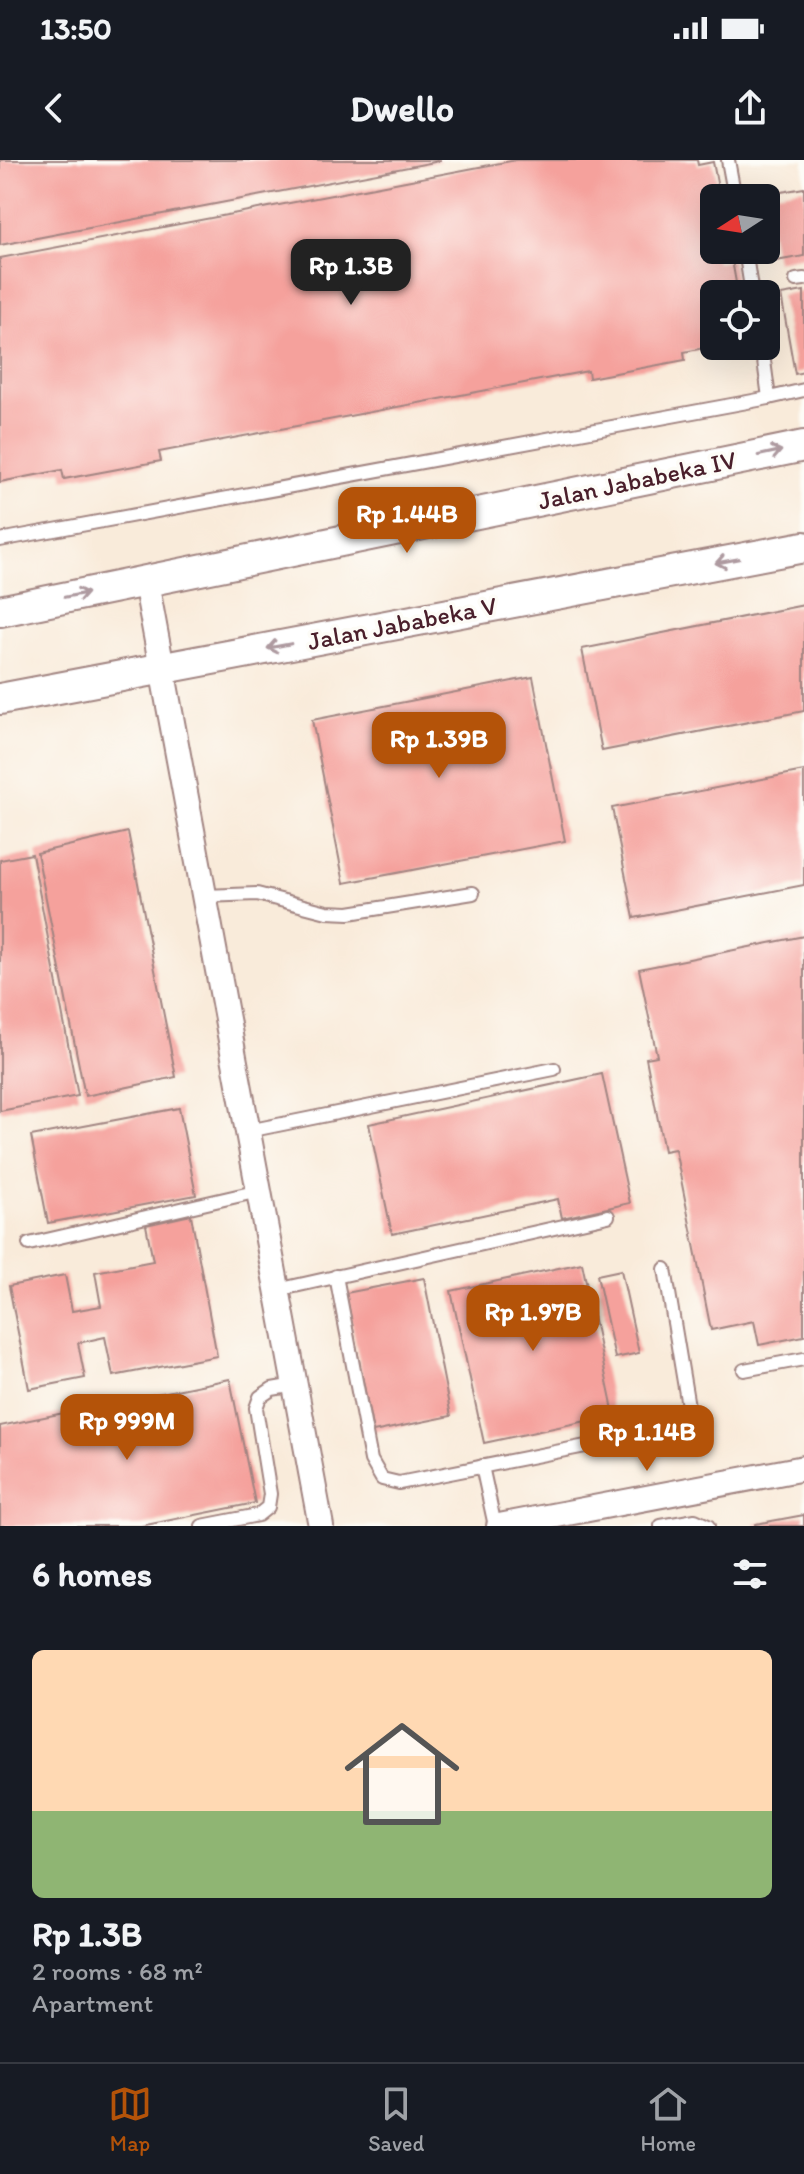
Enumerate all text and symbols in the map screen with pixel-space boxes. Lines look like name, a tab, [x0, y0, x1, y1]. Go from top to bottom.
text: 13:50	[40, 10, 112, 47]
icon: back	[32, 86, 76, 130]
icon: share	[728, 86, 772, 130]
text: Dwello	[350, 87, 454, 130]
north arrow	[700, 184, 780, 264]
map controls	[700, 184, 780, 360]
pin: Rp 1.3B	[277, 239, 425, 307]
text: Rp 1.3B	[309, 249, 393, 281]
button: locate	[700, 280, 780, 360]
street label: Jalan Jababeka IV	[535, 443, 739, 517]
one-way arrow	[757, 445, 782, 460]
pin: Rp 1.44B	[324, 487, 490, 555]
text: Rp 1.44B	[356, 497, 458, 529]
one-way arrow	[715, 555, 741, 570]
one-way arrow	[63, 587, 89, 602]
street label: Jalan Jababeka V	[305, 589, 499, 657]
one-way arrow	[267, 640, 293, 655]
pin: Rp 1.39B	[356, 712, 522, 780]
text: Rp 1.39B	[390, 722, 488, 754]
pin: Rp 1.97B	[450, 1285, 616, 1353]
text: Rp 1.97B	[484, 1295, 582, 1327]
pin: Rp 999M	[53, 1394, 201, 1462]
text: Rp 999M	[78, 1404, 176, 1436]
pin: Rp 1.14B	[564, 1405, 730, 1473]
text: Rp 1.14B	[598, 1415, 696, 1447]
icon: filters	[728, 1552, 772, 1596]
text: 6 homes	[32, 1554, 152, 1595]
icon: home	[330, 1702, 474, 1846]
text: Rp 1.3B	[32, 1914, 142, 1955]
text: 2 rooms · 68 m²	[32, 1955, 203, 1987]
text: Apartment	[32, 1987, 153, 2019]
tab: Map	[108, 2082, 152, 2157]
tab: Saved	[368, 2082, 424, 2157]
tab: Home	[640, 2082, 696, 2157]

